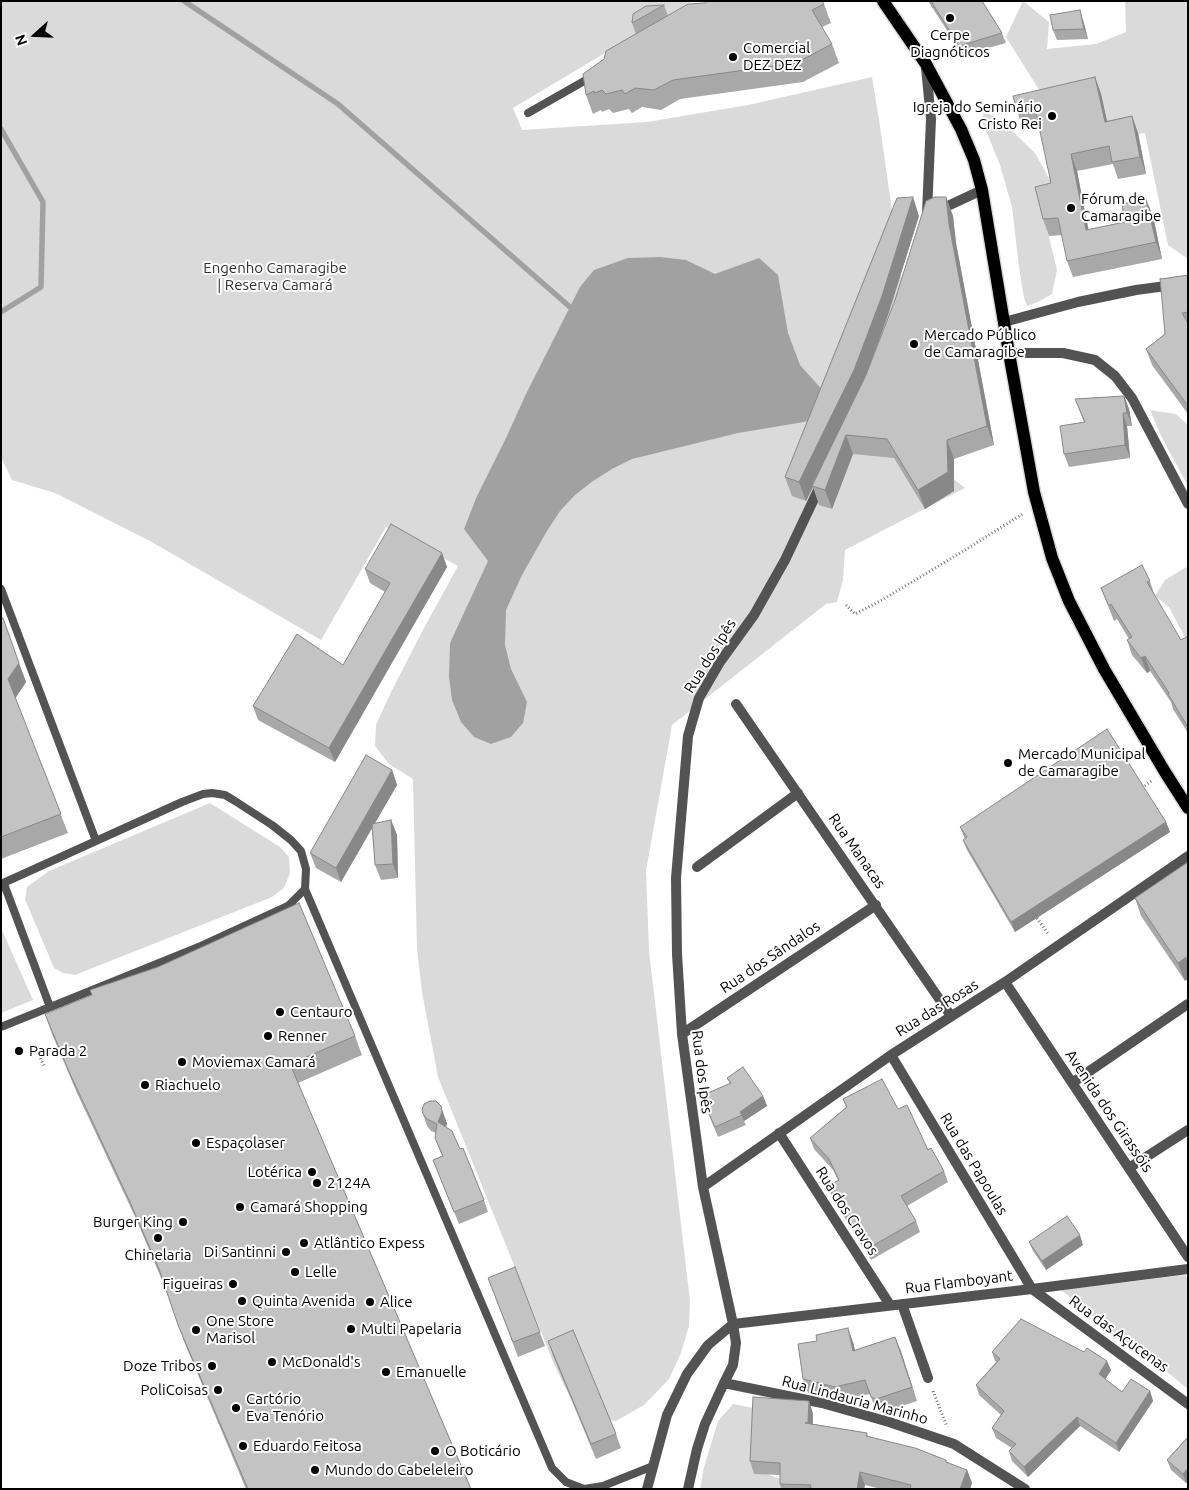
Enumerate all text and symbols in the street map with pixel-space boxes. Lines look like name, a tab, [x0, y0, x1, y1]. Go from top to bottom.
north arrow	[10, 10, 60, 60]
marker: Cerpe Diagnóticos	[944, 12, 956, 24]
place label: Cerpe Diagnóticos	[910, 26, 990, 61]
text: N	[12, 32, 30, 48]
place label: Comercial DEZ DEZ	[743, 39, 810, 74]
marker: Comercial DEZ DEZ	[727, 51, 739, 63]
place label: Igreja do Seminário Cristo Rei	[913, 98, 1042, 133]
marker: Igreja do Seminário Cristo Rei	[1046, 110, 1058, 122]
place label: Fórum de Camaragibe	[1081, 190, 1161, 225]
marker: Fórum de Camaragibe	[1065, 202, 1077, 214]
park label: Engenho Camaragibe | Reserva Camará	[203, 259, 347, 294]
place label: Mercado Público de Camaragibe	[924, 326, 1036, 361]
marker: Mercado Público de Camaragibe	[908, 338, 920, 350]
street label: Rua dos Ipês	[680, 616, 740, 696]
place label: Mercado Municipal de Camaragibe	[1018, 745, 1145, 780]
marker: Mercado Municipal de Camaragibe	[1002, 757, 1014, 769]
street label: Rua Manacas	[825, 810, 889, 892]
street label: Rua dos Sândalos	[717, 917, 823, 997]
street label: Rua das Rosas	[892, 975, 982, 1041]
place label: Centauro	[290, 1003, 353, 1021]
marker: Centauro	[274, 1006, 286, 1018]
place label: Renner	[278, 1027, 327, 1045]
street label: Rua dos Ipês	[688, 1029, 716, 1115]
marker: Renner	[262, 1030, 274, 1042]
place label: Parada 2	[29, 1042, 87, 1060]
marker: Parada 2	[13, 1045, 25, 1057]
street label: Avenida dos Girassóis	[1061, 1046, 1157, 1176]
place label: Moviemax Camará	[192, 1053, 316, 1071]
marker: Moviemax Camará	[176, 1056, 188, 1068]
place label: Riachuelo	[155, 1076, 221, 1094]
marker: Riachuelo	[139, 1079, 151, 1091]
street label: Rua das Papoulas	[936, 1110, 1012, 1218]
place label: Espaçolaser	[206, 1134, 285, 1152]
marker: Espaçolaser	[190, 1137, 202, 1149]
place label: Lotérica	[247, 1163, 302, 1181]
street label: Rua dos Cravos	[812, 1163, 882, 1259]
marker: Lotérica	[306, 1166, 318, 1178]
place label: 2124A	[327, 1174, 371, 1192]
marker: 2124A	[311, 1177, 323, 1189]
place label: Camará Shopping	[250, 1198, 368, 1216]
marker: Camará Shopping	[234, 1201, 246, 1213]
place label: Burger King	[93, 1213, 173, 1231]
marker: Burger King	[177, 1216, 189, 1228]
marker: Chinelaria	[152, 1232, 164, 1244]
place label: Atlântico Expess	[314, 1234, 425, 1252]
marker: Atlântico Expess	[298, 1237, 310, 1249]
place label: Di Santinni	[204, 1243, 276, 1261]
place label: Chinelaria	[125, 1246, 191, 1264]
marker: Di Santinni	[280, 1246, 292, 1258]
place label: Lelle	[305, 1263, 337, 1281]
marker: Lelle	[289, 1266, 301, 1278]
street label: Rua Flamboyant	[904, 1266, 1014, 1298]
place label: Figueiras	[162, 1275, 223, 1293]
marker: Figueiras	[227, 1278, 239, 1290]
place label: Quinta Avenida	[252, 1292, 355, 1310]
street label: Rua das Açucenas	[1066, 1292, 1172, 1376]
place label: Alice	[380, 1293, 413, 1311]
marker: Quinta Avenida	[236, 1295, 248, 1307]
marker: Alice	[364, 1296, 376, 1308]
place label: One Store Marisol	[206, 1312, 274, 1347]
place label: Multi Papelaria	[361, 1320, 462, 1338]
marker: Multi Papelaria	[345, 1323, 357, 1335]
marker: One Store Marisol	[190, 1324, 202, 1336]
place label: McDonald's	[282, 1353, 360, 1371]
marker: McDonald's	[266, 1356, 278, 1368]
place label: Doze Tribos	[123, 1357, 202, 1375]
marker: Doze Tribos	[206, 1360, 218, 1372]
place label: Emanuelle	[396, 1363, 467, 1381]
marker: Emanuelle	[380, 1366, 392, 1378]
street label: Rua Lindauria Marinho	[780, 1372, 930, 1428]
place label: PoliCoisas	[141, 1381, 208, 1399]
marker: PoliCoisas	[212, 1384, 224, 1396]
place label: Cartório Eva Tenório	[246, 1390, 324, 1425]
marker: Cartório Eva Tenório	[230, 1402, 242, 1414]
place label: Eduardo Feitosa	[253, 1437, 362, 1455]
marker: Eduardo Feitosa	[237, 1440, 249, 1452]
place label: O Boticário	[445, 1442, 521, 1460]
marker: O Boticário	[429, 1445, 441, 1457]
place label: Mundo do Cabeleleiro	[325, 1461, 474, 1479]
marker: Mundo do Cabeleleiro	[309, 1464, 321, 1476]

